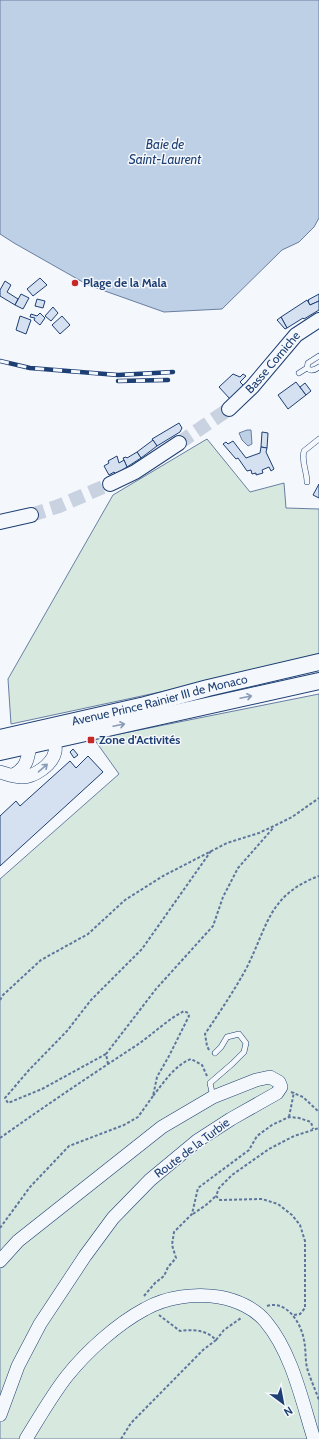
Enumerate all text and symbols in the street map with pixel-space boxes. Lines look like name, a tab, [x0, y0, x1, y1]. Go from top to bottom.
water label: Baie de Saint-Laurent	[129, 136, 202, 167]
place label: Plage de la Mala	[83, 275, 167, 290]
marker: Plage de la Mala	[70, 278, 80, 288]
street label: Basse Corniche	[242, 328, 303, 396]
street label: Avenue Prince Rainier III de Monaco	[70, 671, 249, 728]
one-way arrow	[239, 693, 252, 701]
one-way arrow	[112, 721, 125, 729]
place label: Zone d'Activités	[99, 732, 180, 747]
marker: Zone d'Activités	[86, 735, 96, 745]
one-way arrow	[38, 763, 48, 772]
street label: Route de la Turbie	[151, 1114, 232, 1181]
north arrow	[263, 1383, 303, 1423]
text: N	[281, 1403, 295, 1419]

